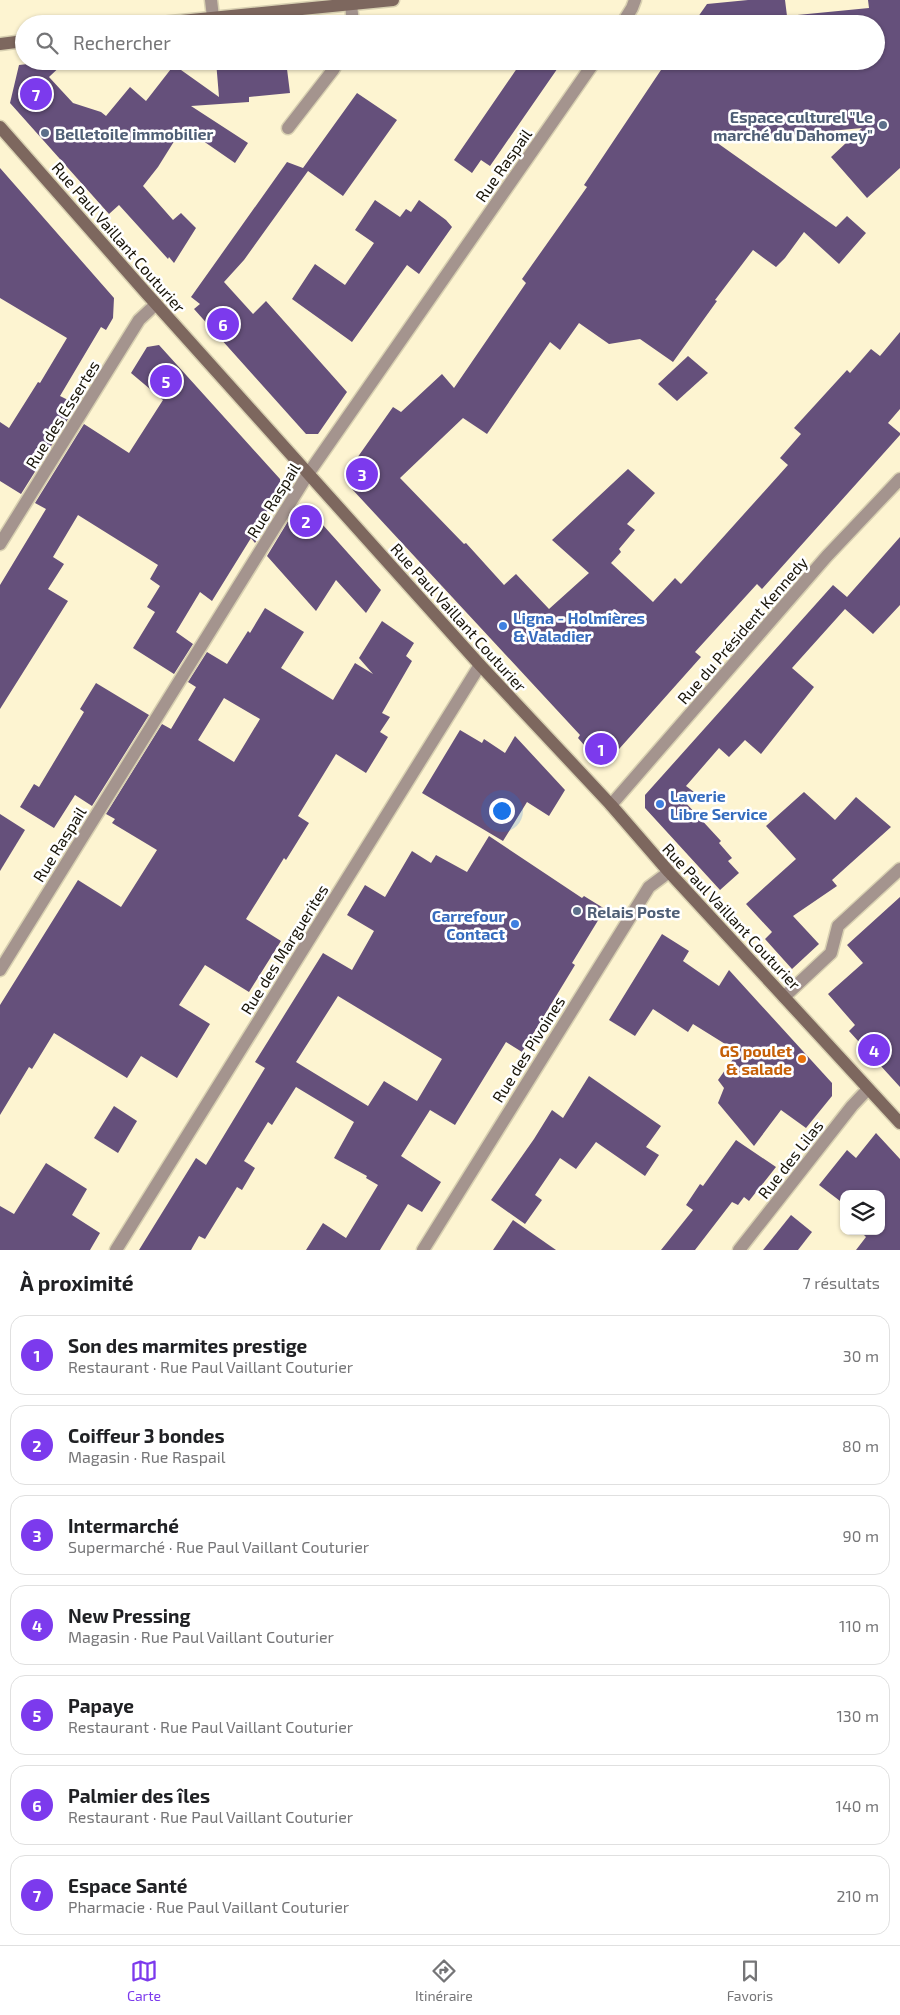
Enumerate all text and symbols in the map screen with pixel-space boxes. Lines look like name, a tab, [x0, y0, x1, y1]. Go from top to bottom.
search box	[15, 15, 885, 70]
icon: search	[33, 29, 61, 57]
text: Rechercher	[73, 31, 171, 54]
pin: 7	[20, 75, 52, 113]
place label: Espace culturel "Le marché du Dahomey"	[713, 107, 873, 145]
marker: Espace culturel "Le marché du Dahomey"	[877, 119, 889, 131]
place label: Belletoile immobilier	[55, 124, 214, 143]
street label: Rue Raspail	[471, 125, 535, 205]
marker: Belletoile immobilier	[39, 127, 51, 139]
street label: Rue Paul Vaillant Couturier	[48, 158, 190, 317]
pin: 6	[207, 305, 239, 343]
street label: Rue des Essertes	[21, 357, 103, 471]
pin: 5	[150, 362, 182, 400]
pin: 3	[346, 455, 378, 493]
street label: Rue Raspail	[242, 459, 304, 541]
pin: 2	[290, 502, 322, 540]
street label: Rue Paul Vaillant Couturier	[387, 539, 531, 696]
street label: Rue du Président Kennedy	[673, 552, 811, 707]
place label: Ligna - Holmières & Valadier	[513, 608, 645, 645]
marker: Ligna - Holmières & Valadier	[497, 620, 509, 632]
pin: 1	[585, 730, 617, 768]
place label: Laverie Libre Service	[670, 786, 767, 823]
your location	[489, 798, 515, 824]
marker: Laverie Libre Service	[654, 798, 666, 810]
street label: Rue Raspail	[28, 803, 90, 885]
street label: Rue Paul Vaillant Couturier	[659, 839, 805, 994]
street label: Rue des Marguerites	[236, 881, 332, 1017]
place label: Relais Poste	[587, 902, 680, 921]
marker: Relais Poste	[571, 905, 583, 917]
place label: Carrefour Contact	[432, 906, 505, 943]
marker: Carrefour Contact	[509, 918, 521, 930]
street label: Rue des Pivoines	[488, 992, 568, 1106]
pin: 4	[858, 1031, 890, 1069]
place label: GS poulet & salade	[719, 1041, 792, 1078]
marker: GS poulet & salade	[796, 1053, 808, 1065]
street label: Rue des Lilas	[753, 1116, 827, 1202]
map controls	[840, 1190, 885, 1235]
button: layers	[840, 1190, 885, 1235]
text: À proximité	[20, 1270, 134, 1295]
text: 7 résultats	[802, 1273, 880, 1292]
text: Son des marmites prestige	[68, 1334, 307, 1357]
text: 1	[34, 1346, 40, 1365]
text: 30 m	[843, 1346, 879, 1365]
text: Restaurant · Rue Paul Vaillant Couturier	[68, 1357, 353, 1376]
text: Coiffeur 3 bondes	[68, 1424, 225, 1447]
text: 2	[32, 1436, 42, 1455]
text: 80 m	[842, 1436, 879, 1455]
text: Magasin · Rue Raspail	[68, 1447, 226, 1466]
text: Intermarché	[68, 1514, 179, 1537]
text: 3	[32, 1526, 42, 1545]
text: 90 m	[843, 1526, 879, 1545]
text: Supermarché · Rue Paul Vaillant Couturier	[68, 1537, 369, 1556]
text: New Pressing	[68, 1604, 191, 1627]
text: 4	[32, 1616, 42, 1635]
text: 110 m	[839, 1616, 879, 1635]
text: Magasin · Rue Paul Vaillant Couturier	[68, 1627, 334, 1646]
text: Papaye	[68, 1694, 134, 1717]
text: 5	[33, 1706, 41, 1725]
text: 130 m	[837, 1706, 879, 1725]
text: Restaurant · Rue Paul Vaillant Couturier	[68, 1717, 353, 1736]
text: Palmier des îles	[68, 1784, 210, 1807]
text: 6	[32, 1796, 42, 1815]
text: 140 m	[836, 1796, 879, 1815]
text: Restaurant · Rue Paul Vaillant Couturier	[68, 1807, 353, 1826]
text: Espace Santé	[68, 1874, 188, 1897]
text: 7	[33, 1886, 41, 1905]
text: 210 m	[836, 1886, 879, 1905]
text: Pharmacie · Rue Paul Vaillant Couturier	[68, 1897, 349, 1916]
tab: Carte	[127, 1957, 161, 2004]
tab: Itinéraire	[415, 1957, 473, 2004]
tab: Favoris	[727, 1957, 773, 2004]

